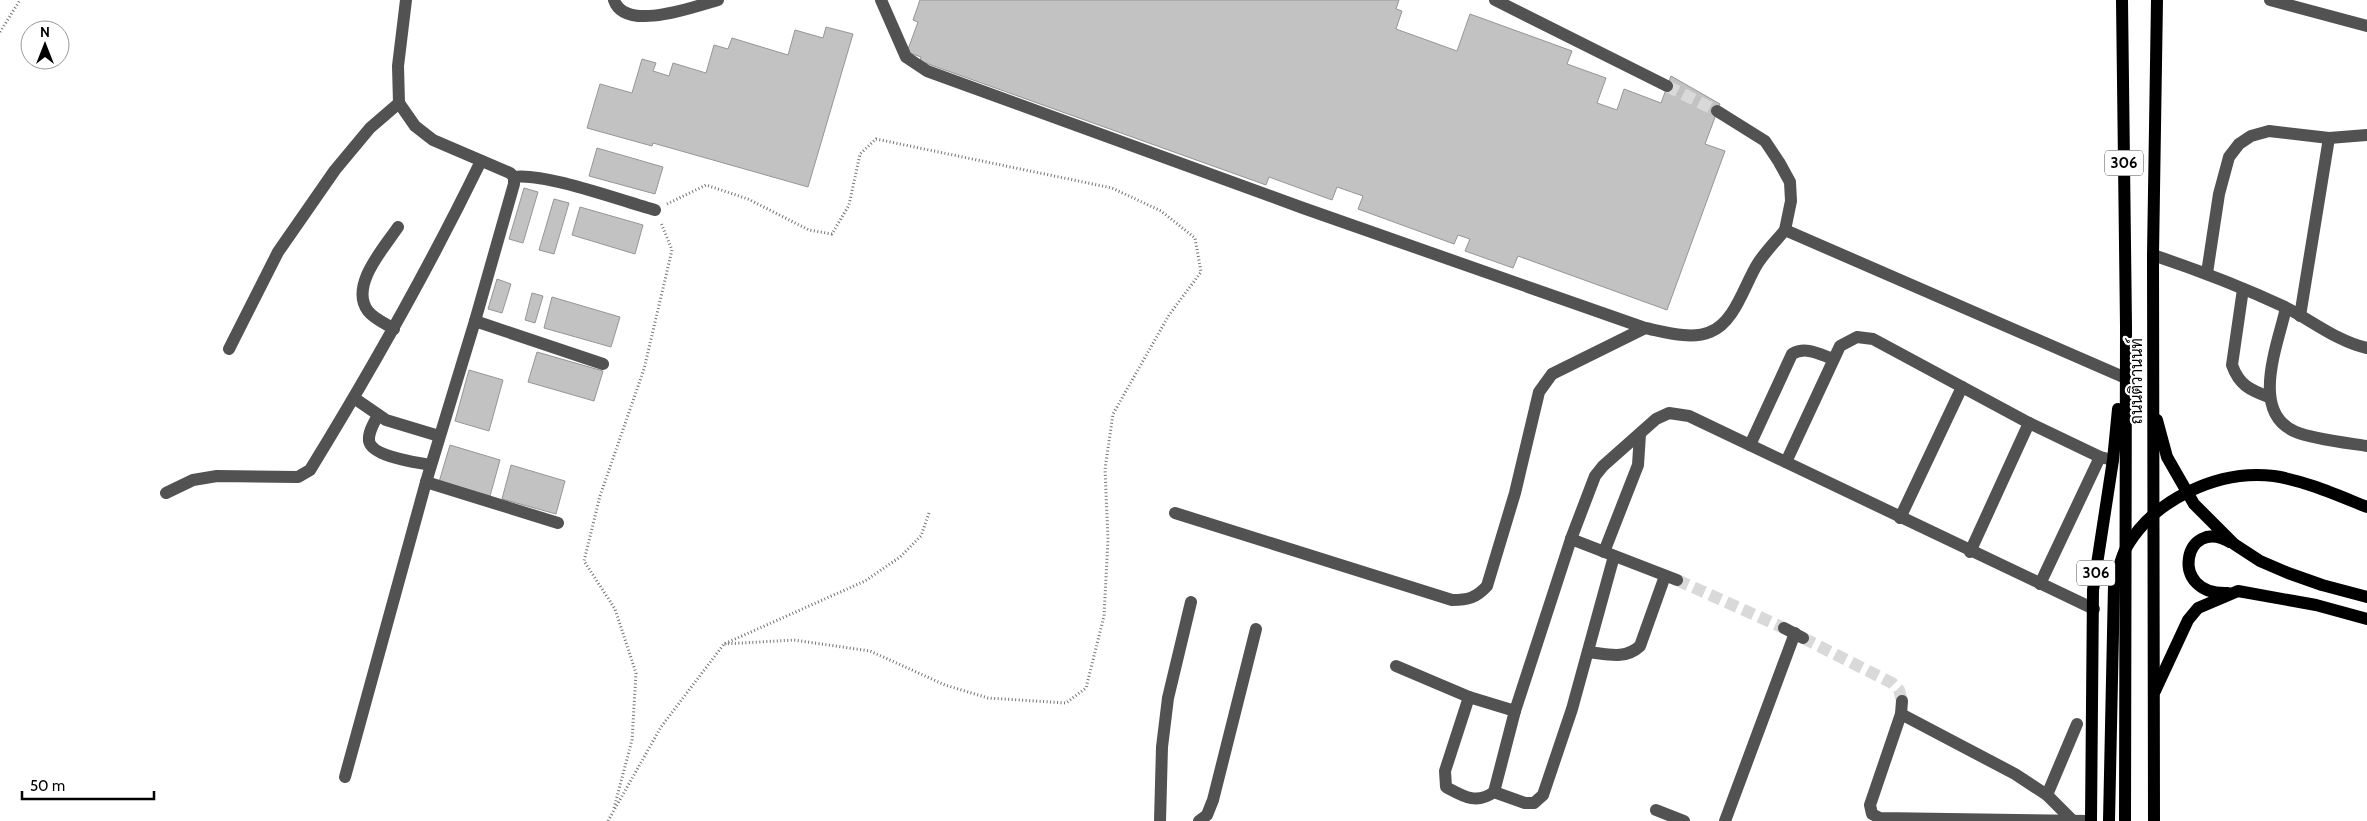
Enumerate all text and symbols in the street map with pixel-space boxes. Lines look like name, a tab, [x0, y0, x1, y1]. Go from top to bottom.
north arrow	[20, 20, 70, 70]
text: N	[40, 23, 50, 41]
road number: 306	[2105, 150, 2143, 176]
street label: ถนนติวานนท์	[2124, 338, 2146, 424]
road number: 306	[2077, 560, 2115, 586]
scale bar	[22, 768, 155, 800]
text: 50 m	[30, 777, 65, 795]

